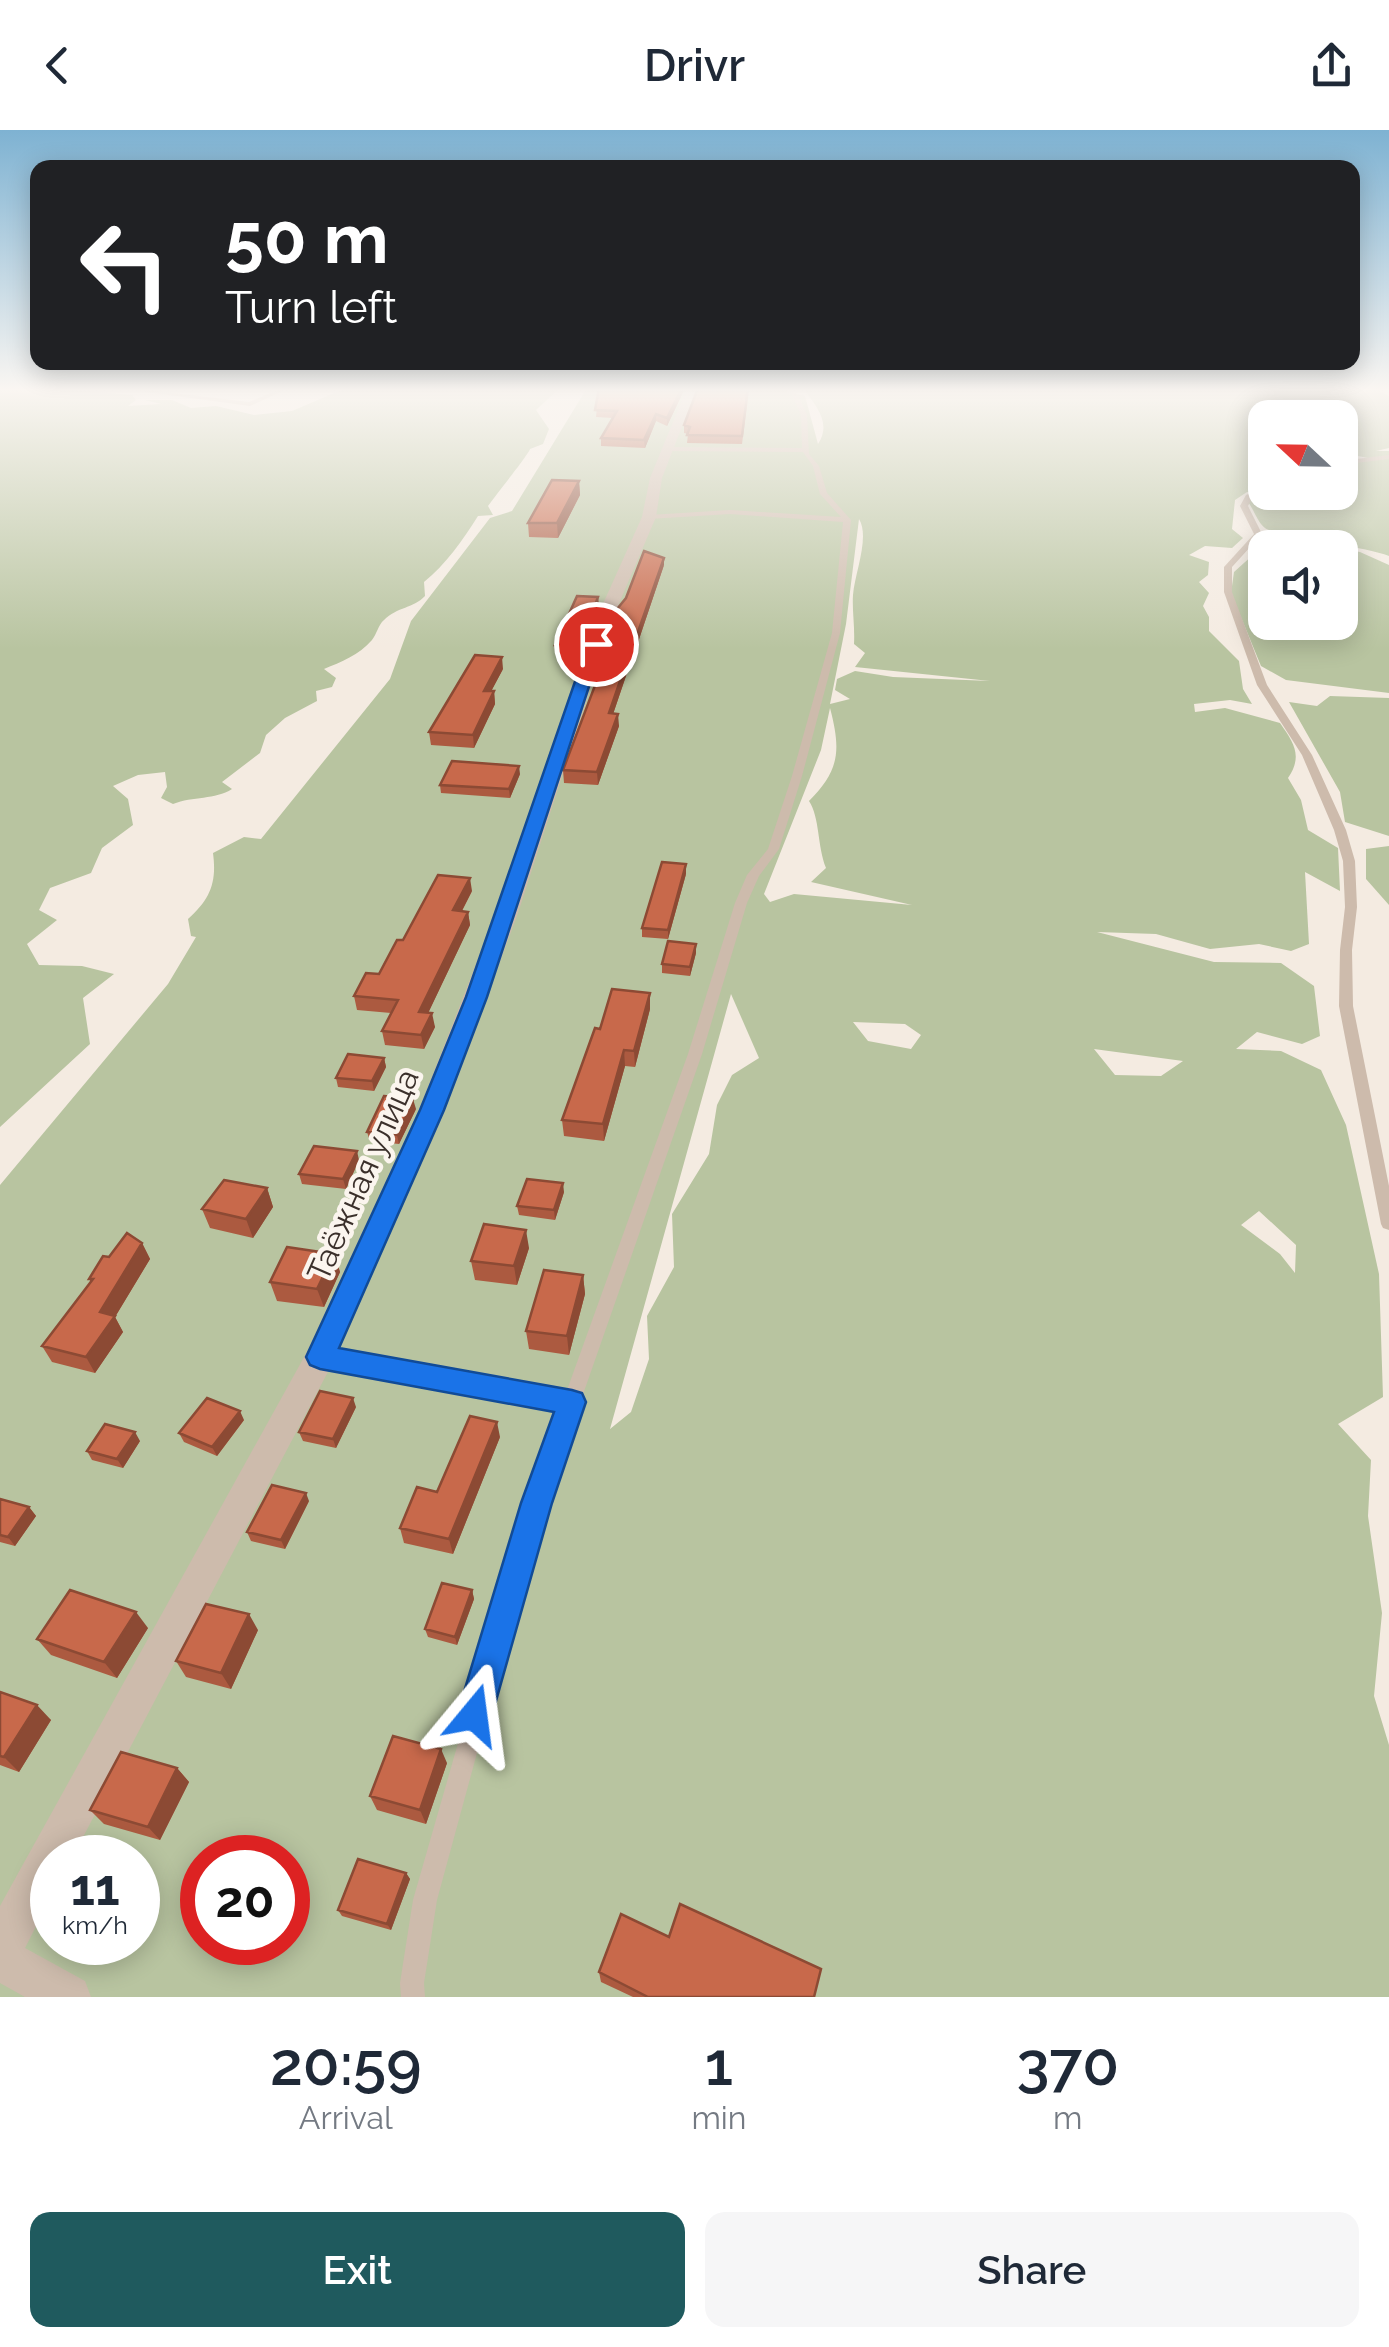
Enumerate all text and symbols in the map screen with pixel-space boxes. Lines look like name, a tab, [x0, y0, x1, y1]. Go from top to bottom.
icon: back	[30, 38, 85, 93]
icon: share	[1304, 38, 1359, 93]
text: Drivr	[644, 39, 745, 92]
text: 50 m	[225, 197, 389, 279]
icon: left	[60, 200, 190, 330]
text: Turn left	[225, 281, 397, 334]
north arrow	[1248, 400, 1358, 510]
map controls	[1248, 400, 1358, 640]
button: sound	[1248, 530, 1358, 640]
pin	[554, 602, 639, 687]
icon: arrive	[569, 617, 624, 672]
street label: Таёжная улица	[299, 1063, 426, 1287]
position arrow	[422, 1663, 526, 1767]
speed limit sign: 20	[180, 1835, 310, 1965]
text: 11	[70, 1858, 120, 1917]
text: km/h	[62, 1910, 128, 1940]
text: 20:59	[270, 2029, 421, 2099]
text: 1	[705, 2029, 733, 2099]
text: 370	[1016, 2029, 1119, 2099]
text: Arrival	[299, 2099, 393, 2136]
text: min	[691, 2099, 746, 2136]
text: m	[1053, 2099, 1082, 2136]
button: Exit	[30, 2212, 685, 2327]
button: Share	[705, 2212, 1359, 2327]

